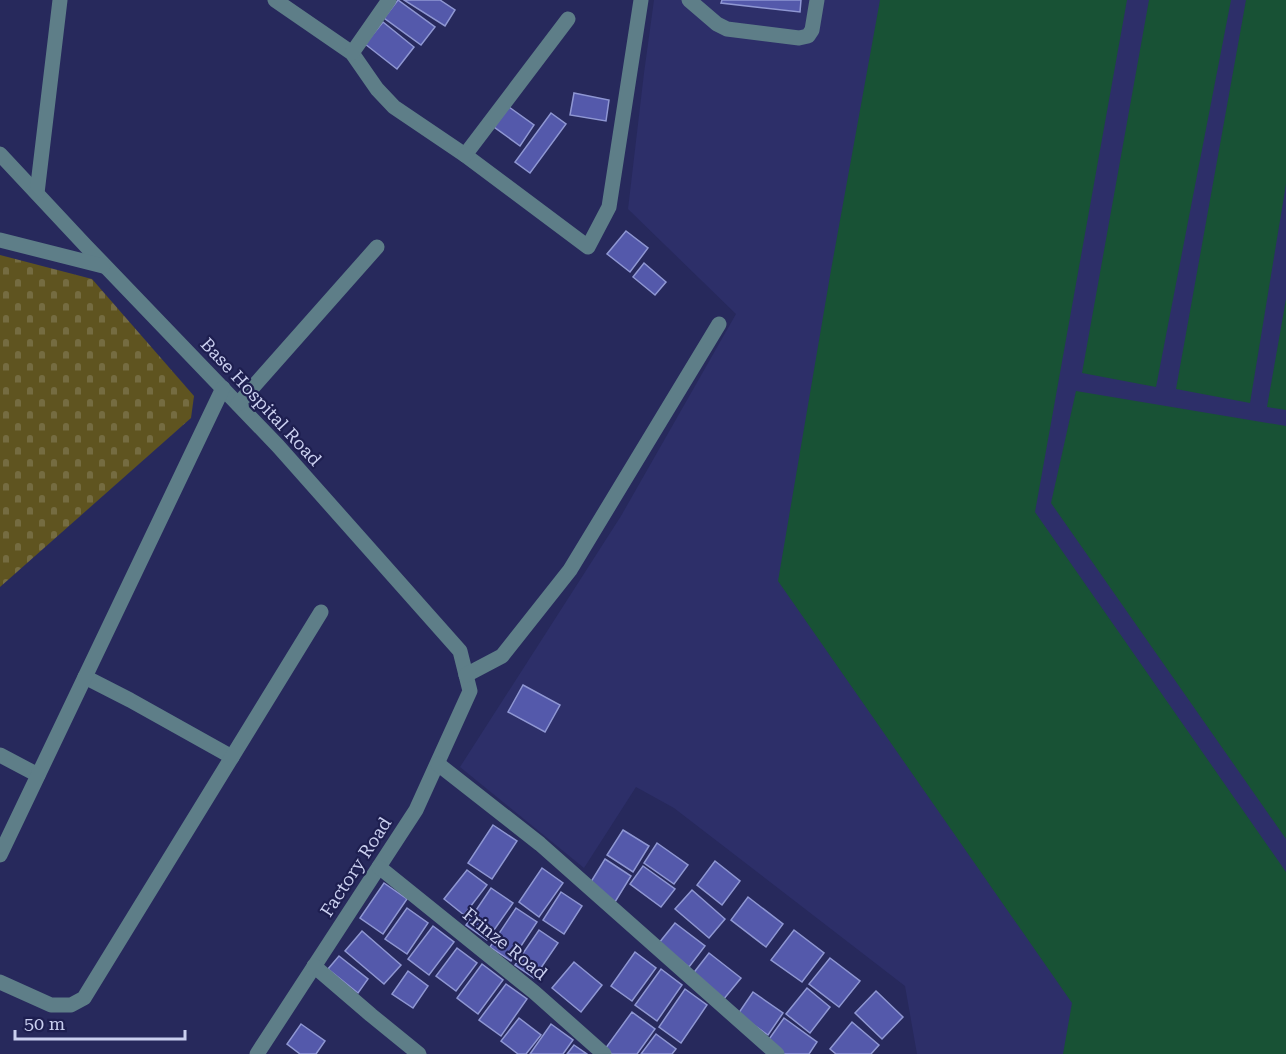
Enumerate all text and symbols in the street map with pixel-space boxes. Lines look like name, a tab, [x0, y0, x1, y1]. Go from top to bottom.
street label: Base Hospital Road	[197, 333, 326, 470]
street label: Factory Road	[316, 813, 396, 920]
street label: Frinze Road	[459, 903, 552, 984]
scale bar	[15, 1003, 184, 1041]
text: 50 m	[24, 1013, 65, 1034]

